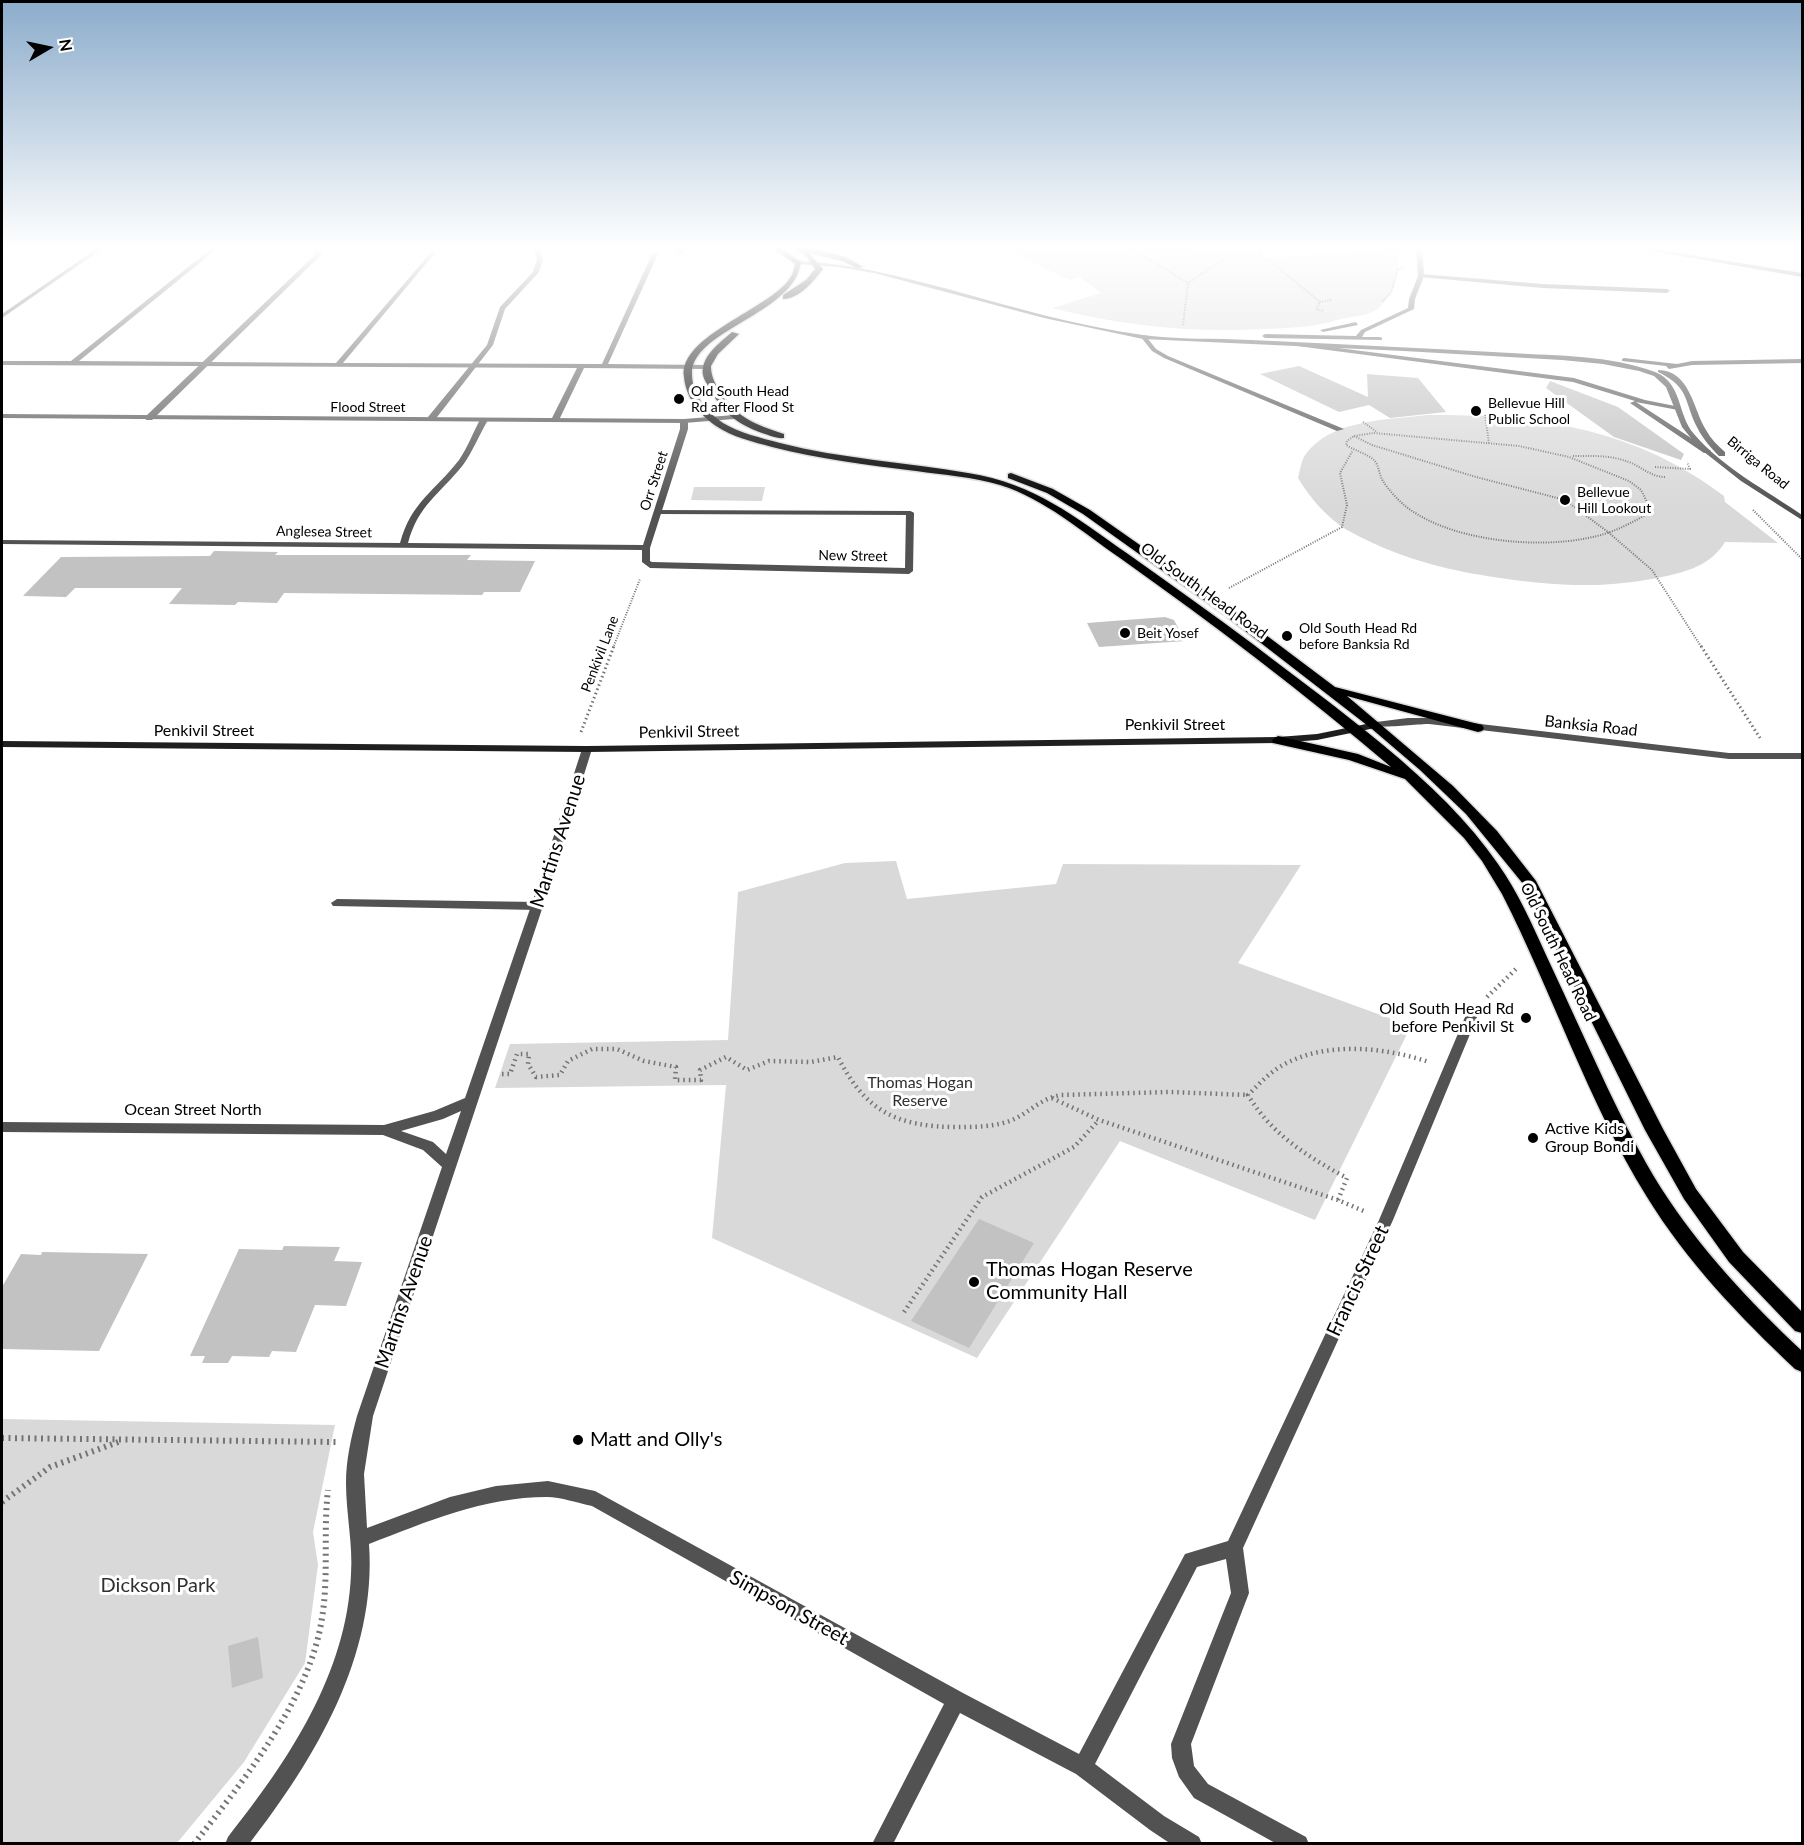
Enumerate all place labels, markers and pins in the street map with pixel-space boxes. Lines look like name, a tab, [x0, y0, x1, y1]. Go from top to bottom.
place label: Old South Head Rd after Flood St	[691, 383, 794, 416]
marker: Old South Head Rd after Flood St	[672, 392, 686, 406]
place label: Bellevue Hill Public School	[1488, 395, 1570, 428]
marker: Bellevue Hill Public School	[1469, 404, 1483, 418]
place label: Bellevue Hill Lookout	[1577, 484, 1651, 516]
marker: Bellevue Hill Lookout	[1558, 493, 1572, 507]
place label: Old South Head Rd before Banksia Rd	[1299, 620, 1417, 652]
place label: Beit Yosef	[1137, 625, 1199, 641]
marker: Beit Yosef	[1118, 626, 1132, 640]
marker: Old South Head Rd before Banksia Rd	[1280, 629, 1294, 643]
place label: Old South Head Rd before Penkivil St	[1379, 999, 1514, 1037]
marker: Old South Head Rd before Penkivil St	[1519, 1011, 1533, 1025]
place label: Active Kids Group Bondi	[1545, 1119, 1634, 1157]
marker: Active Kids Group Bondi	[1526, 1131, 1540, 1145]
place label: Thomas Hogan Reserve Community Hall	[986, 1258, 1193, 1305]
marker: Thomas Hogan Reserve Community Hall	[967, 1275, 981, 1289]
place label: Matt and Olly's	[590, 1428, 722, 1452]
marker: Matt and Olly's	[571, 1433, 585, 1447]

